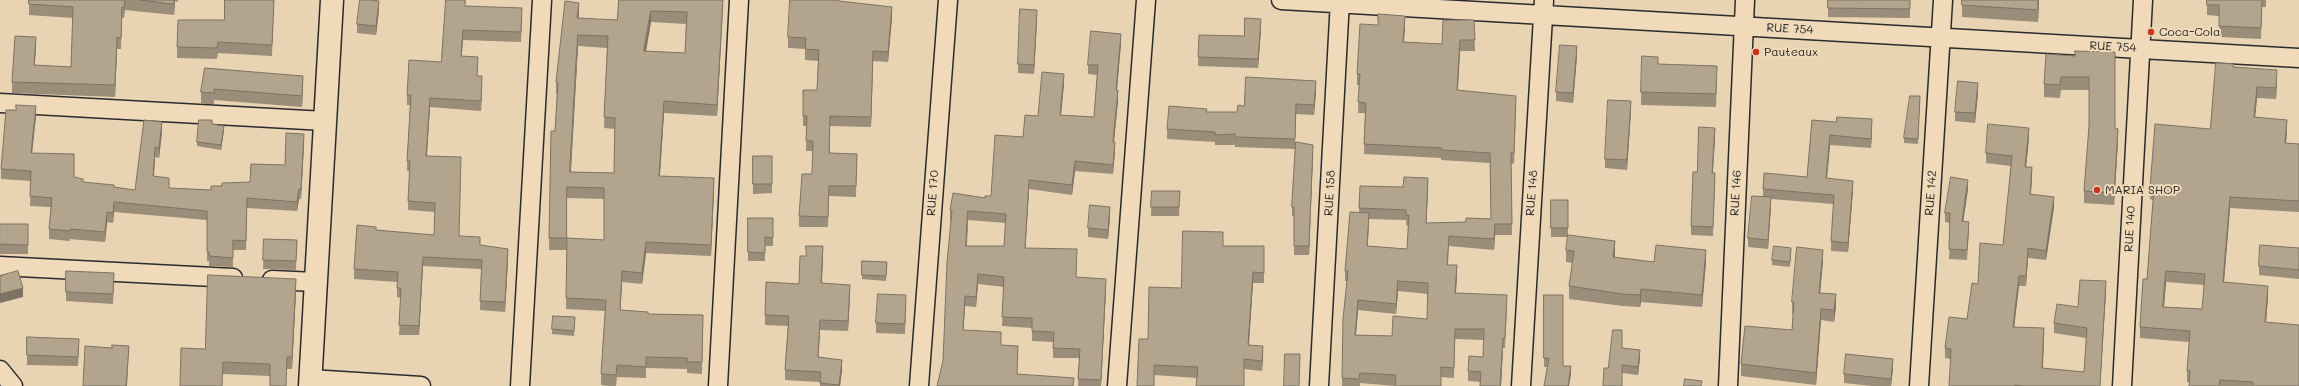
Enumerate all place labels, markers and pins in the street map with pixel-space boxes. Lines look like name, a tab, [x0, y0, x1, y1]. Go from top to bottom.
place label: Coca-Cola	[2159, 25, 2220, 39]
marker: Coca-Cola	[2146, 27, 2156, 37]
place label: Pauteaux	[1764, 45, 1818, 59]
marker: Pauteaux	[1751, 47, 1761, 57]
place label: MARIA SHOP	[2105, 183, 2180, 197]
marker: MARIA SHOP	[2092, 185, 2102, 195]

